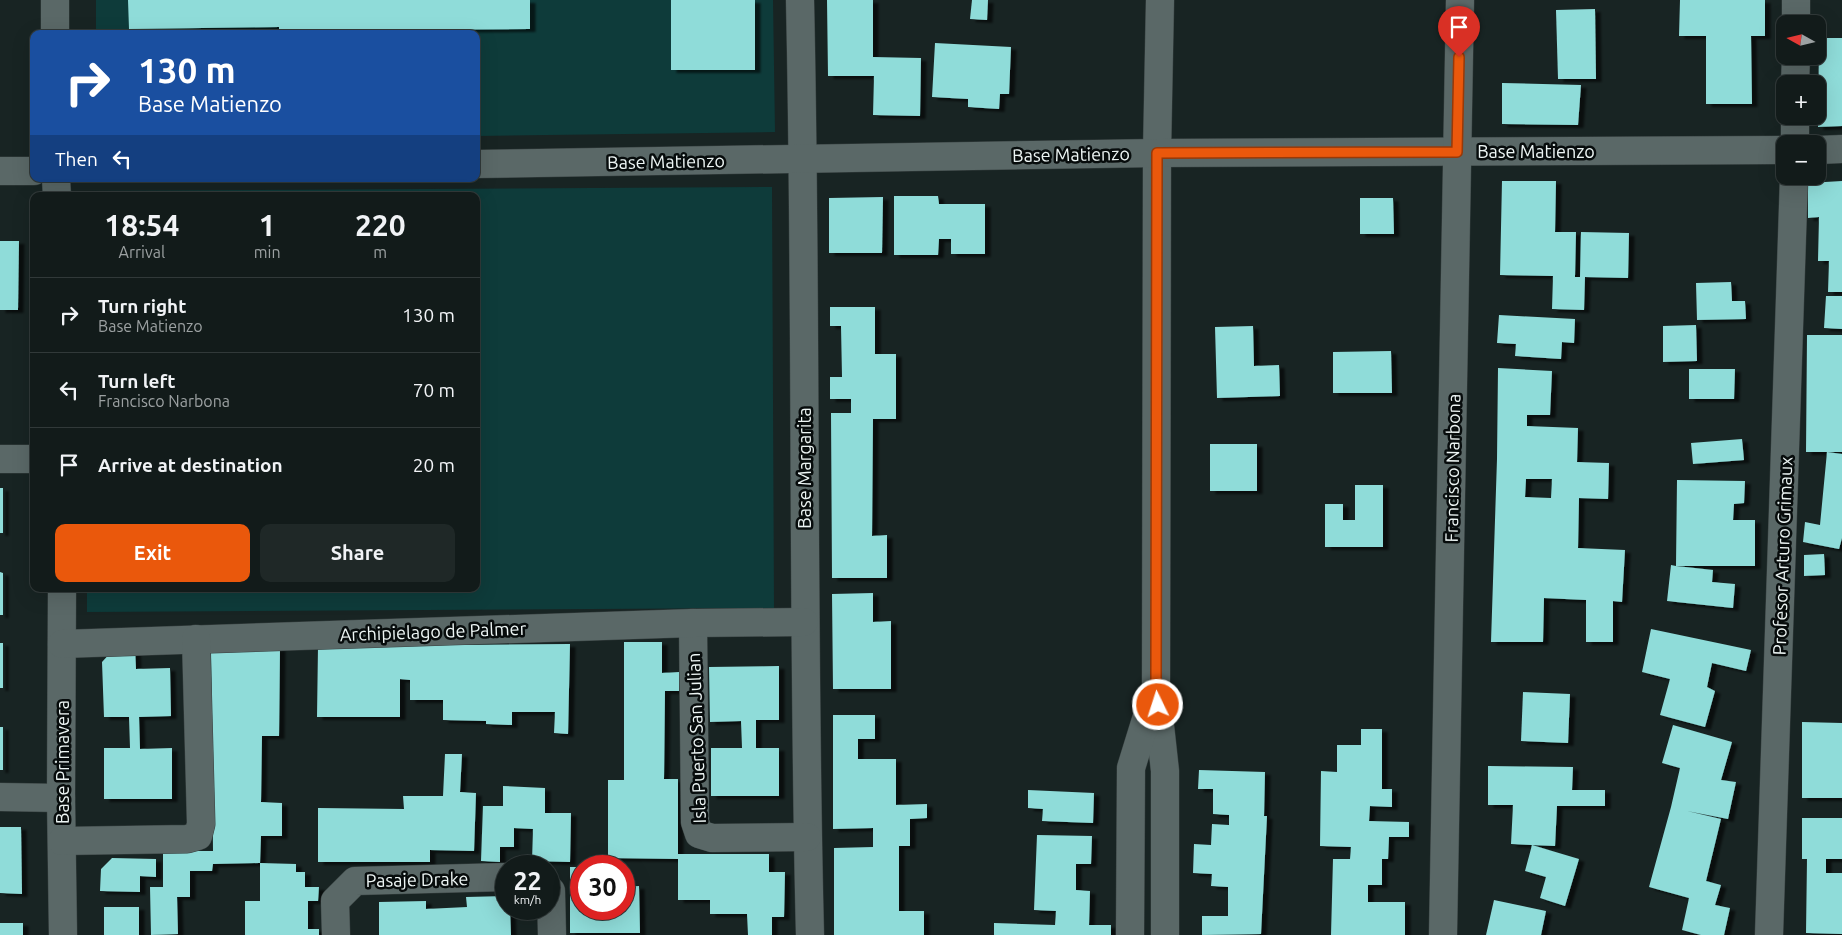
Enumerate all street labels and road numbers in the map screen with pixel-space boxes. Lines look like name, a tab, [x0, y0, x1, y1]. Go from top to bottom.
street label: Base Matienzo	[1477, 141, 1595, 161]
street label: Base Matienzo	[1012, 143, 1130, 165]
street label: Base Matienzo	[607, 150, 725, 172]
street label: Francisco Narbona	[1441, 394, 1463, 542]
street label: Base Margarita	[794, 407, 814, 529]
street label: Profesor Arturo Grimaux	[1769, 456, 1795, 656]
street label: Archipielago de Palmer	[339, 618, 527, 644]
street label: Isla Puerto San Julian	[683, 652, 709, 824]
street label: Base Primavera	[52, 700, 72, 824]
street label: Pasaje Drake	[365, 868, 469, 890]

